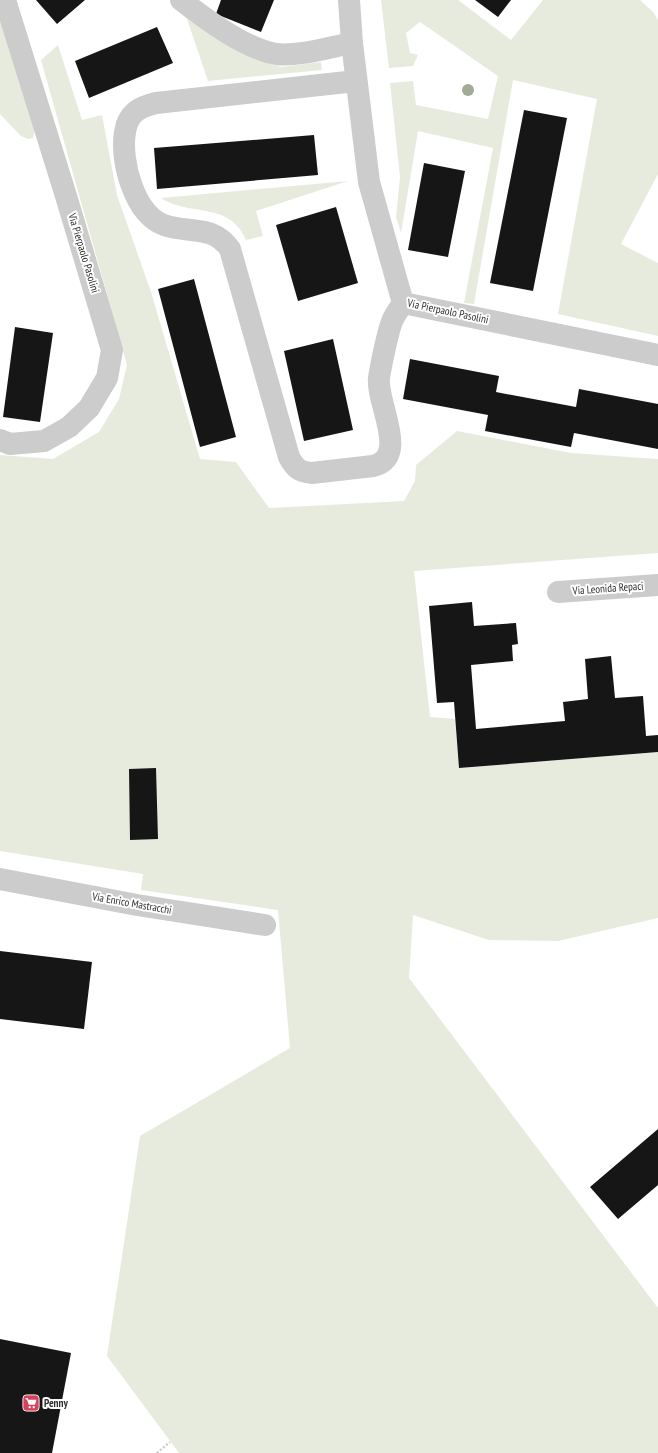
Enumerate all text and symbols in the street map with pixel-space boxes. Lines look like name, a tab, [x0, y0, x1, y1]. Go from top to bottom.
street label: Via Pierpaolo Pasolini	[65, 211, 103, 294]
street label: Via Pierpaolo Pasolini	[405, 295, 490, 326]
street label: Via Leonida Repaci	[571, 579, 644, 598]
street label: Via Enrico Mastracchi	[90, 889, 173, 917]
supermarket icon: Penny	[21, 1393, 41, 1413]
place label: Penny	[44, 1396, 69, 1410]

